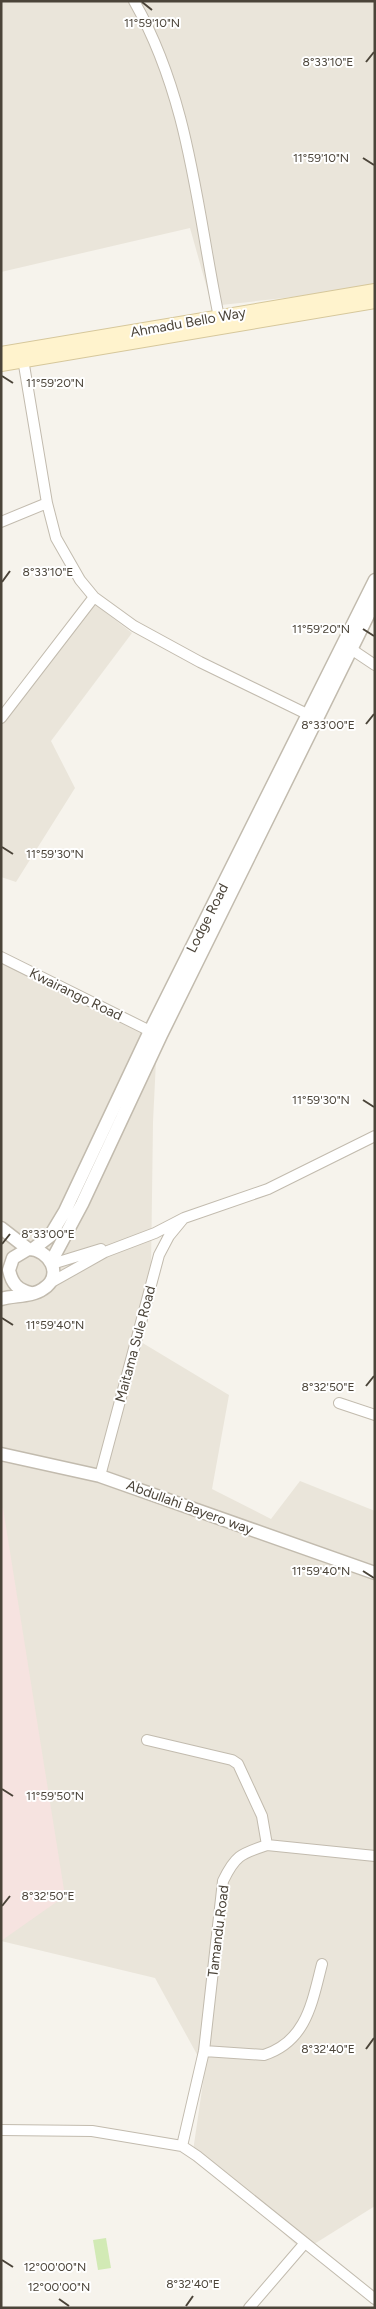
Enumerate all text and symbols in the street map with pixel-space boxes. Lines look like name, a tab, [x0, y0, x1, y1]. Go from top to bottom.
text: 11°59'10"N	[124, 16, 180, 30]
text: 8°33'10"E	[303, 55, 353, 69]
text: 11°59'10"N	[293, 151, 349, 165]
street label: Ahmadu Bello Way	[129, 304, 248, 341]
text: 11°59'20"N	[26, 376, 84, 390]
text: 8°33'10"E	[23, 565, 73, 579]
text: 11°59'20"N	[292, 622, 350, 636]
text: 8°33'00"E	[301, 718, 355, 732]
text: 11°59'30"N	[26, 847, 84, 861]
street label: Lodge Road	[183, 881, 232, 956]
street label: Kwairango Road	[27, 965, 125, 1024]
text: 11°59'30"N	[292, 1093, 350, 1107]
text: 8°33'00"E	[21, 1227, 75, 1241]
street label: Maitama Sule Road	[112, 1284, 159, 1404]
text: 11°59'40"N	[26, 1318, 84, 1332]
text: 8°32'50"E	[302, 1380, 354, 1394]
street label: Abdullahi Bayero way	[124, 1477, 256, 1538]
text: 11°59'40"N	[292, 1564, 350, 1578]
text: 11°59'50"N	[26, 1789, 84, 1803]
street label: Tamandu Road	[204, 1884, 233, 1978]
text: 8°32'50"E	[22, 1889, 74, 1903]
text: 8°32'40"E	[301, 2042, 355, 2056]
text: 12°00'00"N	[24, 2260, 86, 2274]
text: 8°32'40"E	[166, 2277, 220, 2291]
text: 12°00'00"N	[28, 2280, 90, 2294]

